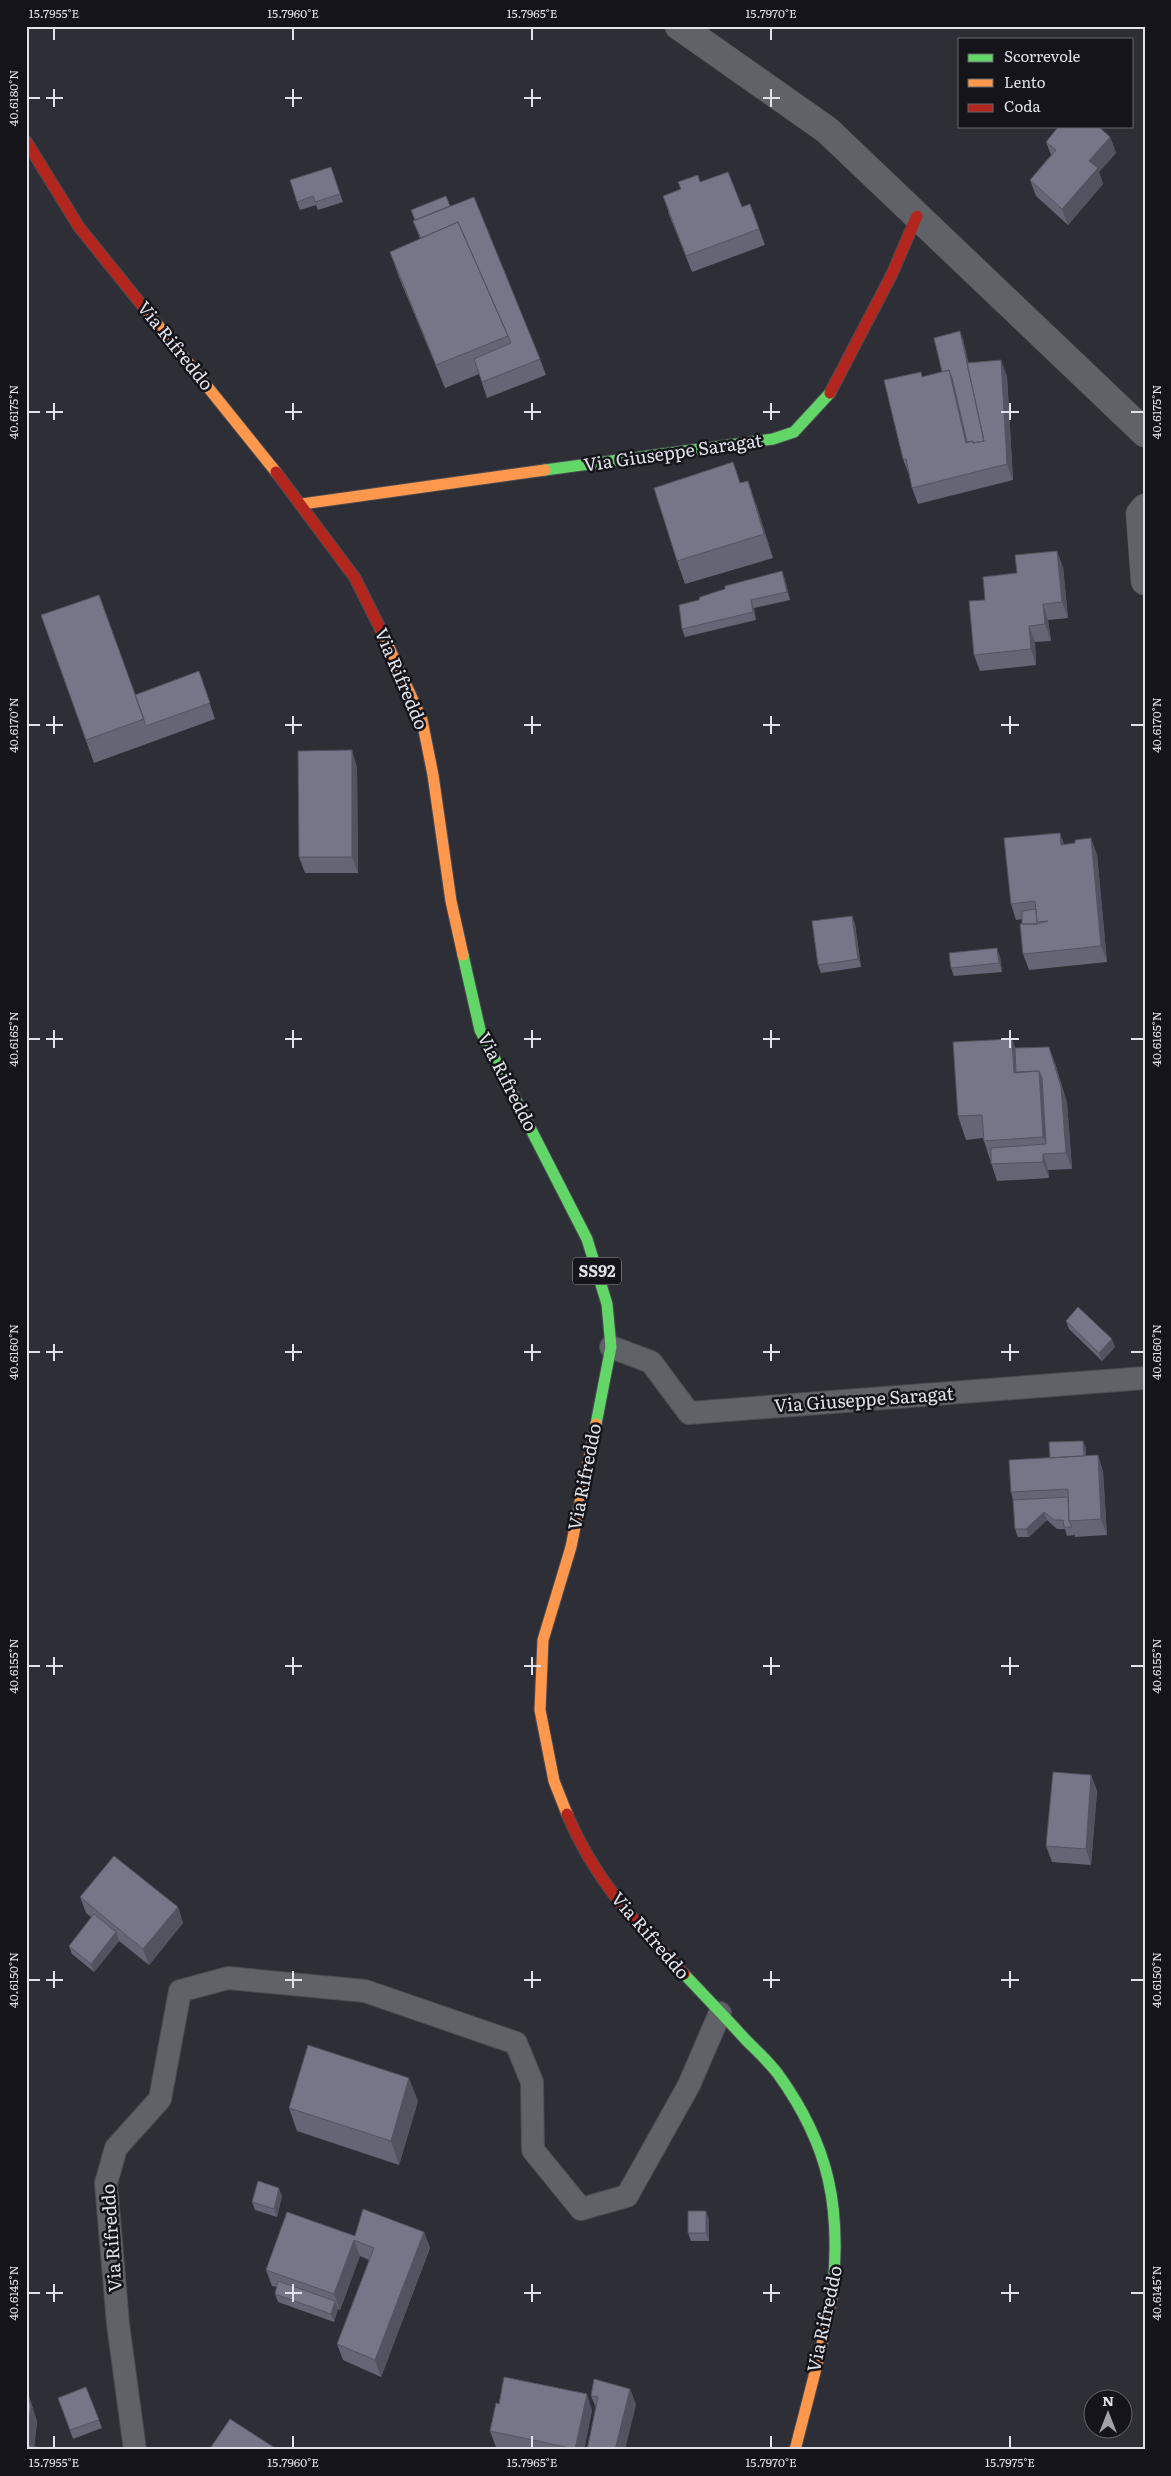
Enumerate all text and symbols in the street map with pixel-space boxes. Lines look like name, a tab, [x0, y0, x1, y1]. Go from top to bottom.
text: 15.7955°E	[29, 4, 80, 22]
text: 15.7960°E	[267, 4, 319, 22]
text: 15.7965°E	[507, 4, 558, 22]
text: 15.7970°E	[745, 4, 797, 22]
legend	[958, 38, 1134, 128]
text: Scorrevole	[1004, 44, 1081, 67]
text: 40.6180°N	[4, 70, 22, 126]
text: Lento	[1004, 70, 1046, 93]
text: Coda	[1004, 94, 1041, 117]
street label: Via Rifreddo	[132, 295, 221, 396]
text: 40.6175°N	[4, 385, 22, 439]
text: 40.6175°N	[1147, 385, 1165, 439]
street label: Via Giuseppe Saragat	[582, 426, 765, 477]
street label: Via Rifreddo	[369, 623, 436, 734]
text: 40.6170°N	[4, 697, 22, 753]
text: 40.6170°N	[1147, 697, 1165, 753]
text: 40.6165°N	[4, 1011, 22, 1067]
text: 40.6165°N	[1147, 1011, 1165, 1067]
street label: Via Rifreddo	[472, 1027, 545, 1136]
road number: SS92	[573, 1258, 621, 1284]
text: 40.6160°N	[4, 1324, 22, 1380]
text: 40.6160°N	[1147, 1324, 1165, 1380]
street label: Via Giuseppe Saragat	[773, 1379, 955, 1418]
street label: Via Rifreddo	[560, 1421, 607, 1532]
text: 40.6155°N	[4, 1638, 22, 1694]
text: 40.6155°N	[1147, 1638, 1165, 1694]
street label: Via Rifreddo	[605, 1885, 697, 1985]
text: 40.6150°N	[4, 1952, 22, 2008]
text: 40.6150°N	[1147, 1952, 1165, 2008]
street label: Via Rifreddo	[93, 2183, 128, 2293]
street label: Via Rifreddo	[799, 2263, 848, 2374]
text: 40.6145°N	[4, 2265, 22, 2321]
text: 40.6145°N	[1147, 2265, 1165, 2321]
north arrow	[1084, 2388, 1134, 2438]
text: N	[1102, 2390, 1114, 2410]
text: 15.7955°E	[29, 2453, 80, 2471]
text: 15.7960°E	[267, 2453, 319, 2471]
text: 15.7965°E	[507, 2453, 558, 2471]
text: 15.7970°E	[745, 2453, 797, 2471]
text: 15.7975°E	[985, 2453, 1035, 2471]

